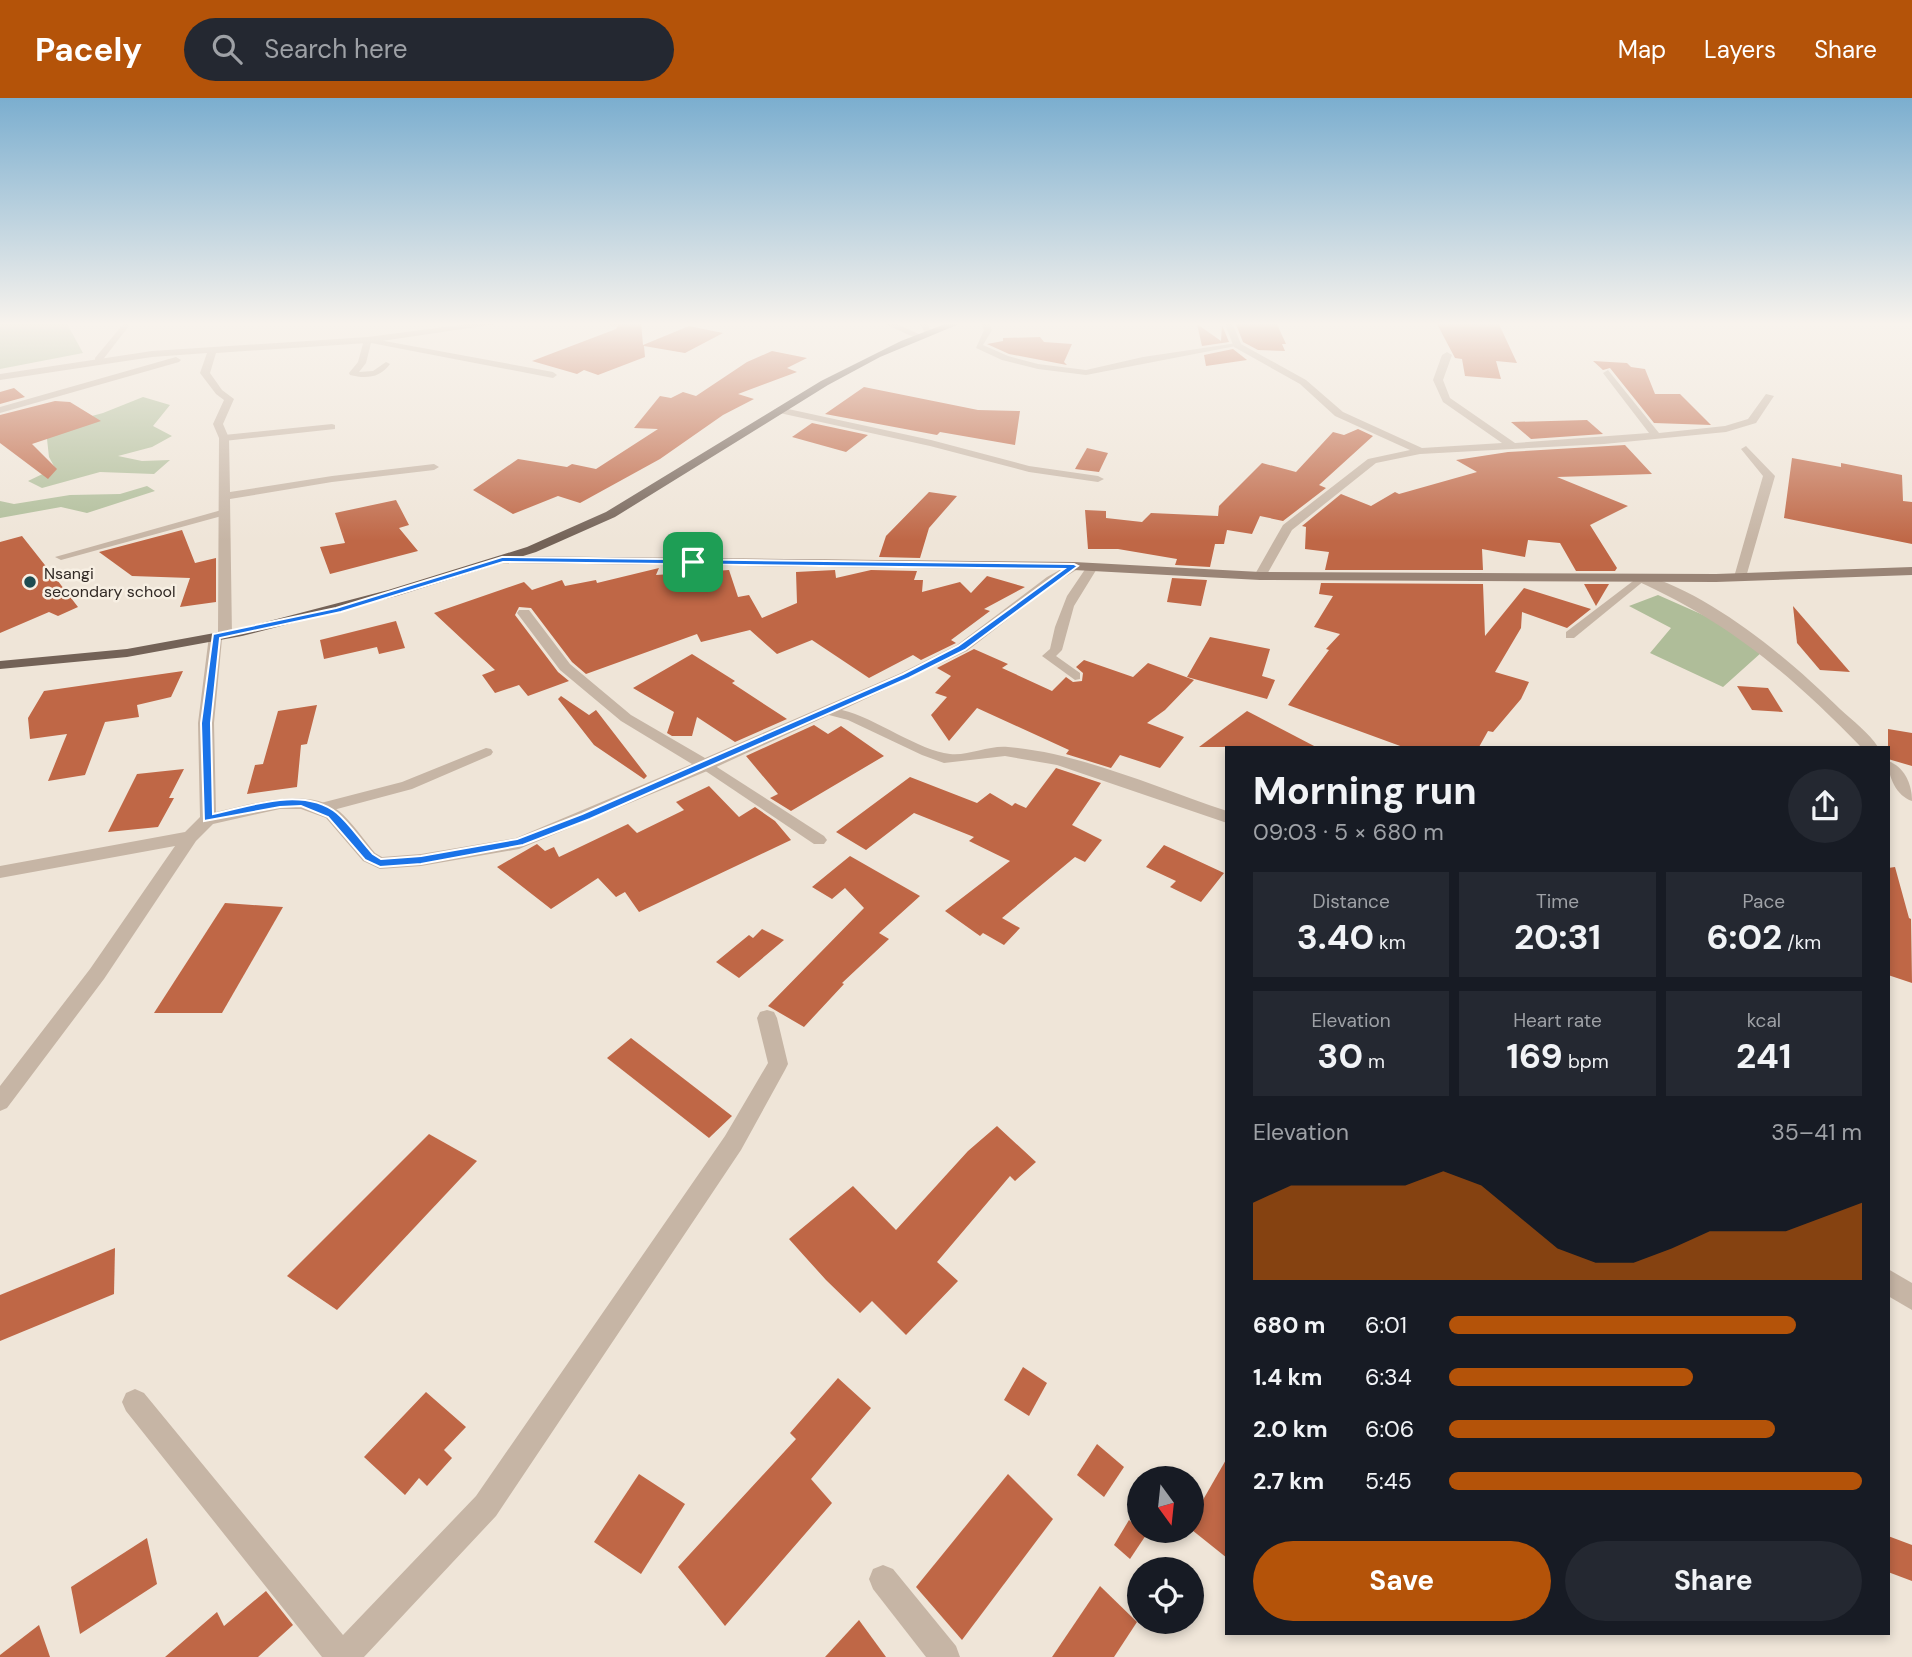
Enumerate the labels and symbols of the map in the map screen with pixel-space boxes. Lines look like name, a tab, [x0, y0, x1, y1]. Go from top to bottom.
pin	[663, 532, 723, 592]
place label: Nsangi secondary school	[44, 563, 176, 602]
marker: Nsangi secondary school	[22, 574, 38, 590]
north arrow	[1127, 1466, 1204, 1544]

